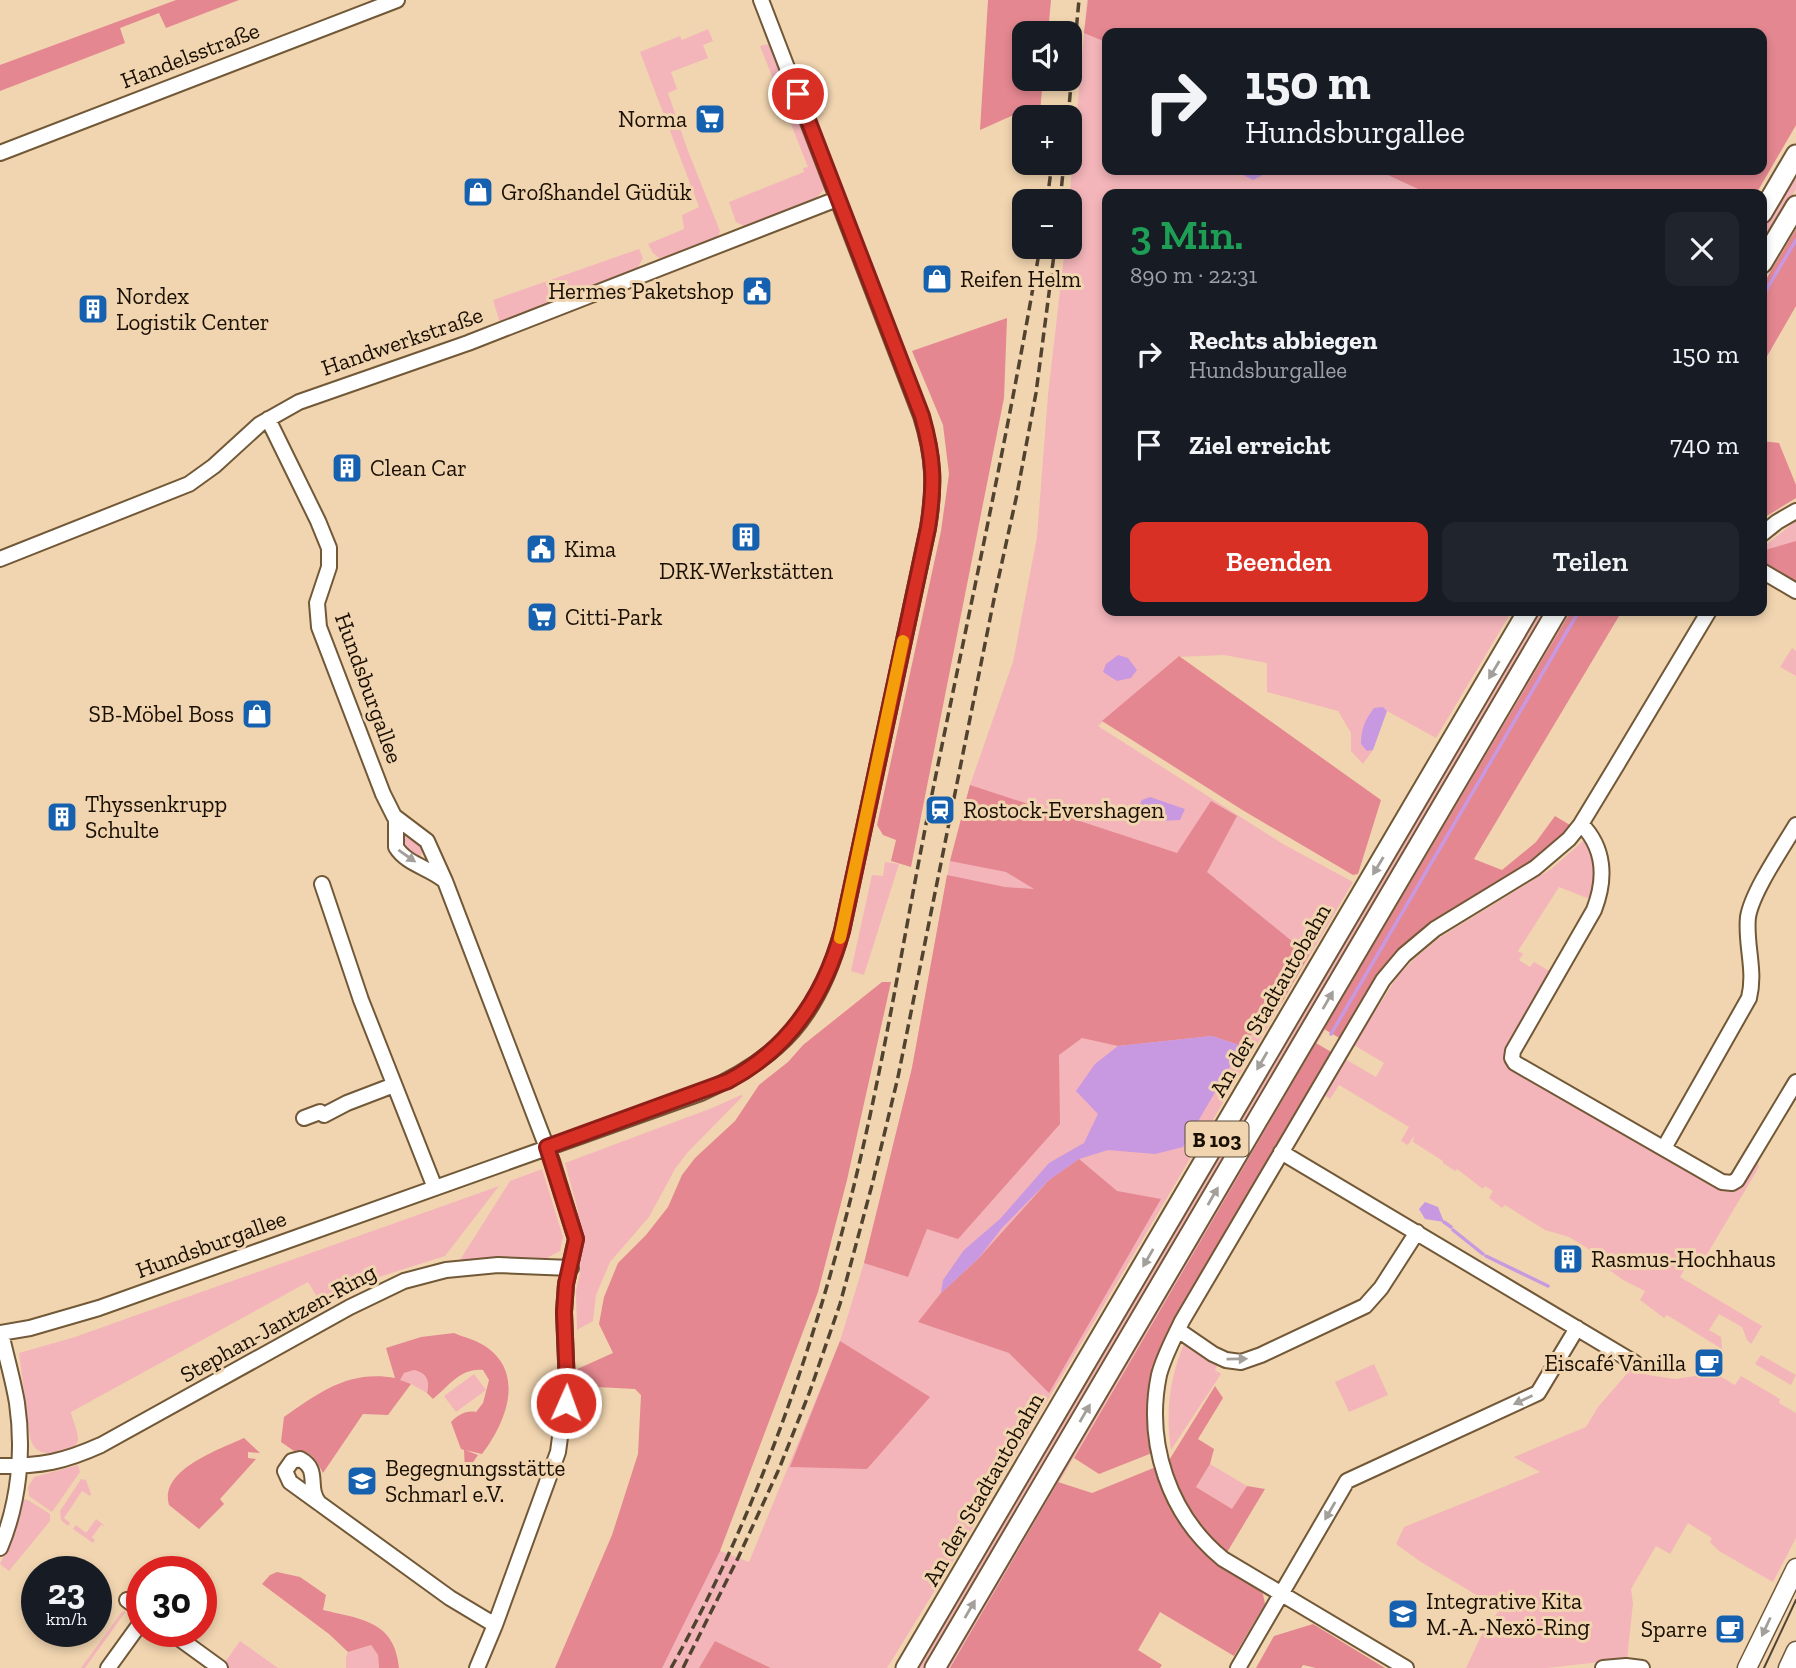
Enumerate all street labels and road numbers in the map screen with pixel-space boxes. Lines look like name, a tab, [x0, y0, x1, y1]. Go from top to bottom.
street label: Handelsstraße	[117, 16, 263, 94]
street label: Handwerkstraße	[318, 300, 486, 382]
street label: Hundsburgallee	[329, 609, 409, 767]
street label: An der Stadtautobahn	[1203, 899, 1337, 1101]
road number: B 103	[1186, 1122, 1248, 1156]
street label: Hundsburgallee	[132, 1204, 290, 1284]
street label: Stephan-Jantzen-Ring	[175, 1257, 381, 1389]
street label: An der Stadtautobahn	[916, 1388, 1050, 1590]

